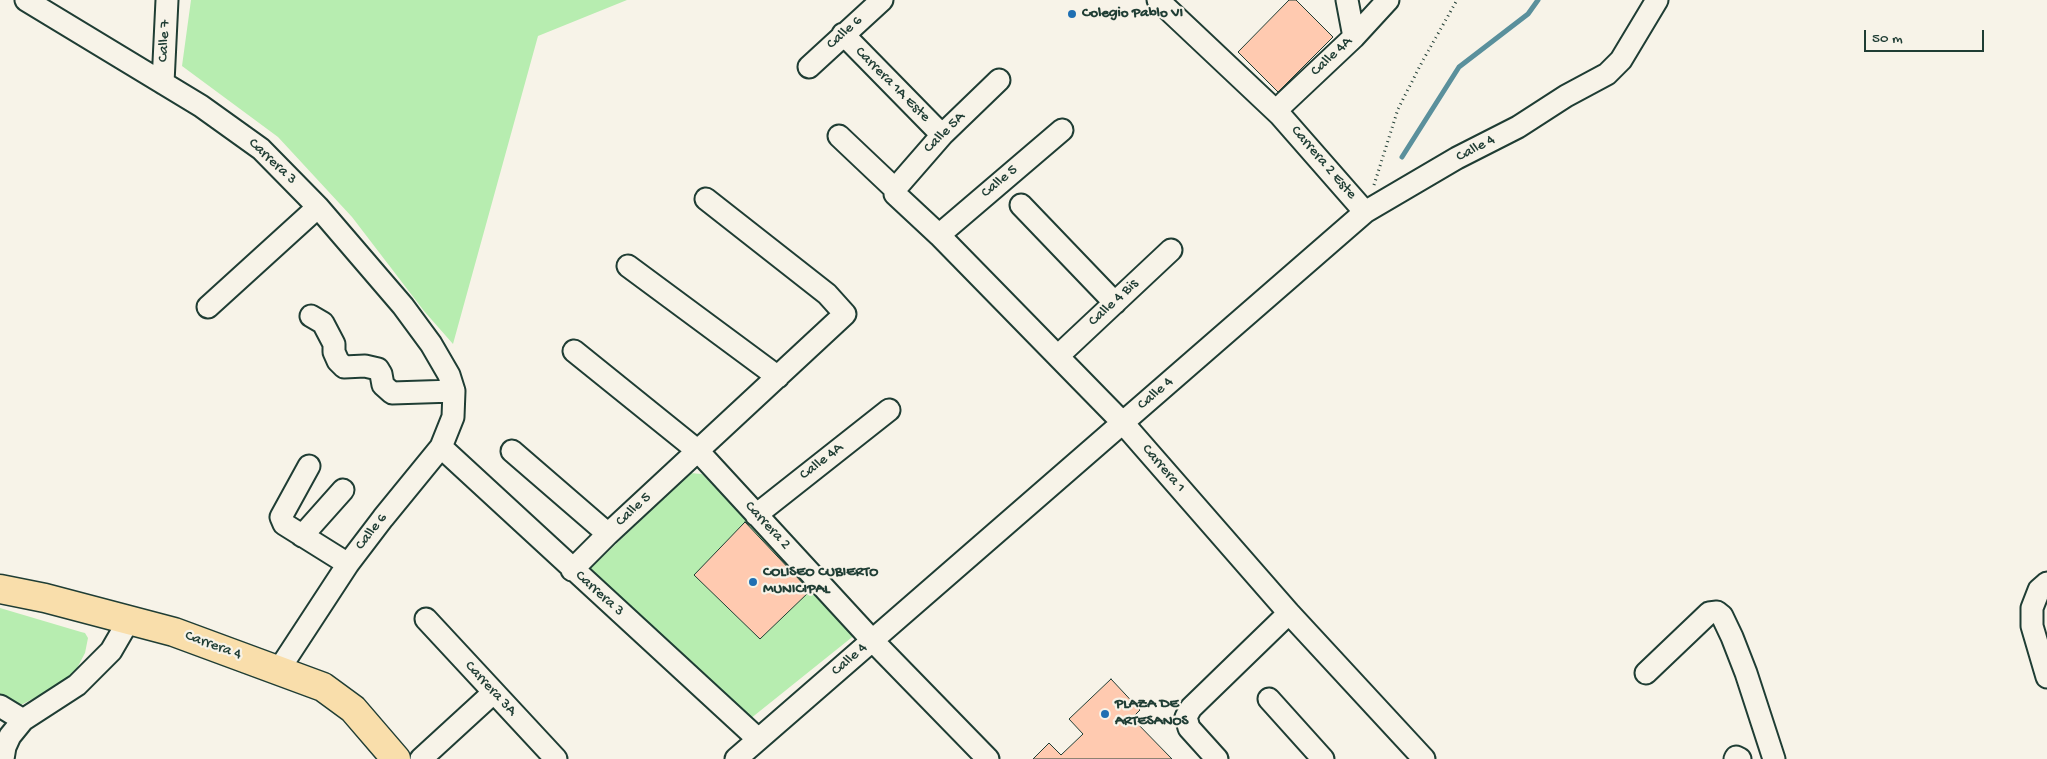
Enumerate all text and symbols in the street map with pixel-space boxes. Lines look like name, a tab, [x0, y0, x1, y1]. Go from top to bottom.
place label: Colegio Pablo VI	[1082, 5, 1183, 23]
marker: Colegio Pablo VI	[1066, 8, 1078, 20]
street label: Calle 6	[823, 12, 867, 54]
street label: Calle 7	[155, 19, 175, 63]
scale bar	[1867, 20, 1987, 52]
text: 50 m	[1872, 30, 1903, 48]
street label: Calle 4A	[1307, 33, 1357, 81]
street label: Carrera 1A Este	[851, 44, 933, 126]
street label: Calle 5A	[921, 109, 969, 157]
street label: Carrera 2 Este	[1286, 123, 1360, 203]
street label: Calle 4	[1453, 131, 1499, 167]
street label: Carrera 3	[244, 135, 300, 189]
street label: Calle 5	[978, 162, 1022, 202]
street label: Calle 4 Bis	[1085, 275, 1143, 331]
street label: Calle 4	[1134, 374, 1178, 414]
street label: Calle 4A	[797, 439, 847, 485]
street label: Carrera 1	[1137, 441, 1189, 497]
street label: Calle 5	[612, 489, 656, 531]
street label: Carrera 2	[740, 498, 794, 554]
street label: Calle 6	[352, 510, 392, 554]
place label: COLISEO CUBIERTO MUNICIPAL	[763, 564, 878, 599]
street label: Carrera 3	[571, 567, 627, 621]
marker: COLISEO CUBIERTO MUNICIPAL	[747, 576, 759, 588]
street label: Carrera 4	[182, 627, 244, 665]
street label: Calle 4	[828, 640, 872, 680]
street label: Carrera 3A	[460, 658, 520, 720]
place label: PLAZA DE ARTESANOS	[1115, 696, 1188, 731]
marker: PLAZA DE ARTESANOS	[1099, 708, 1111, 720]

